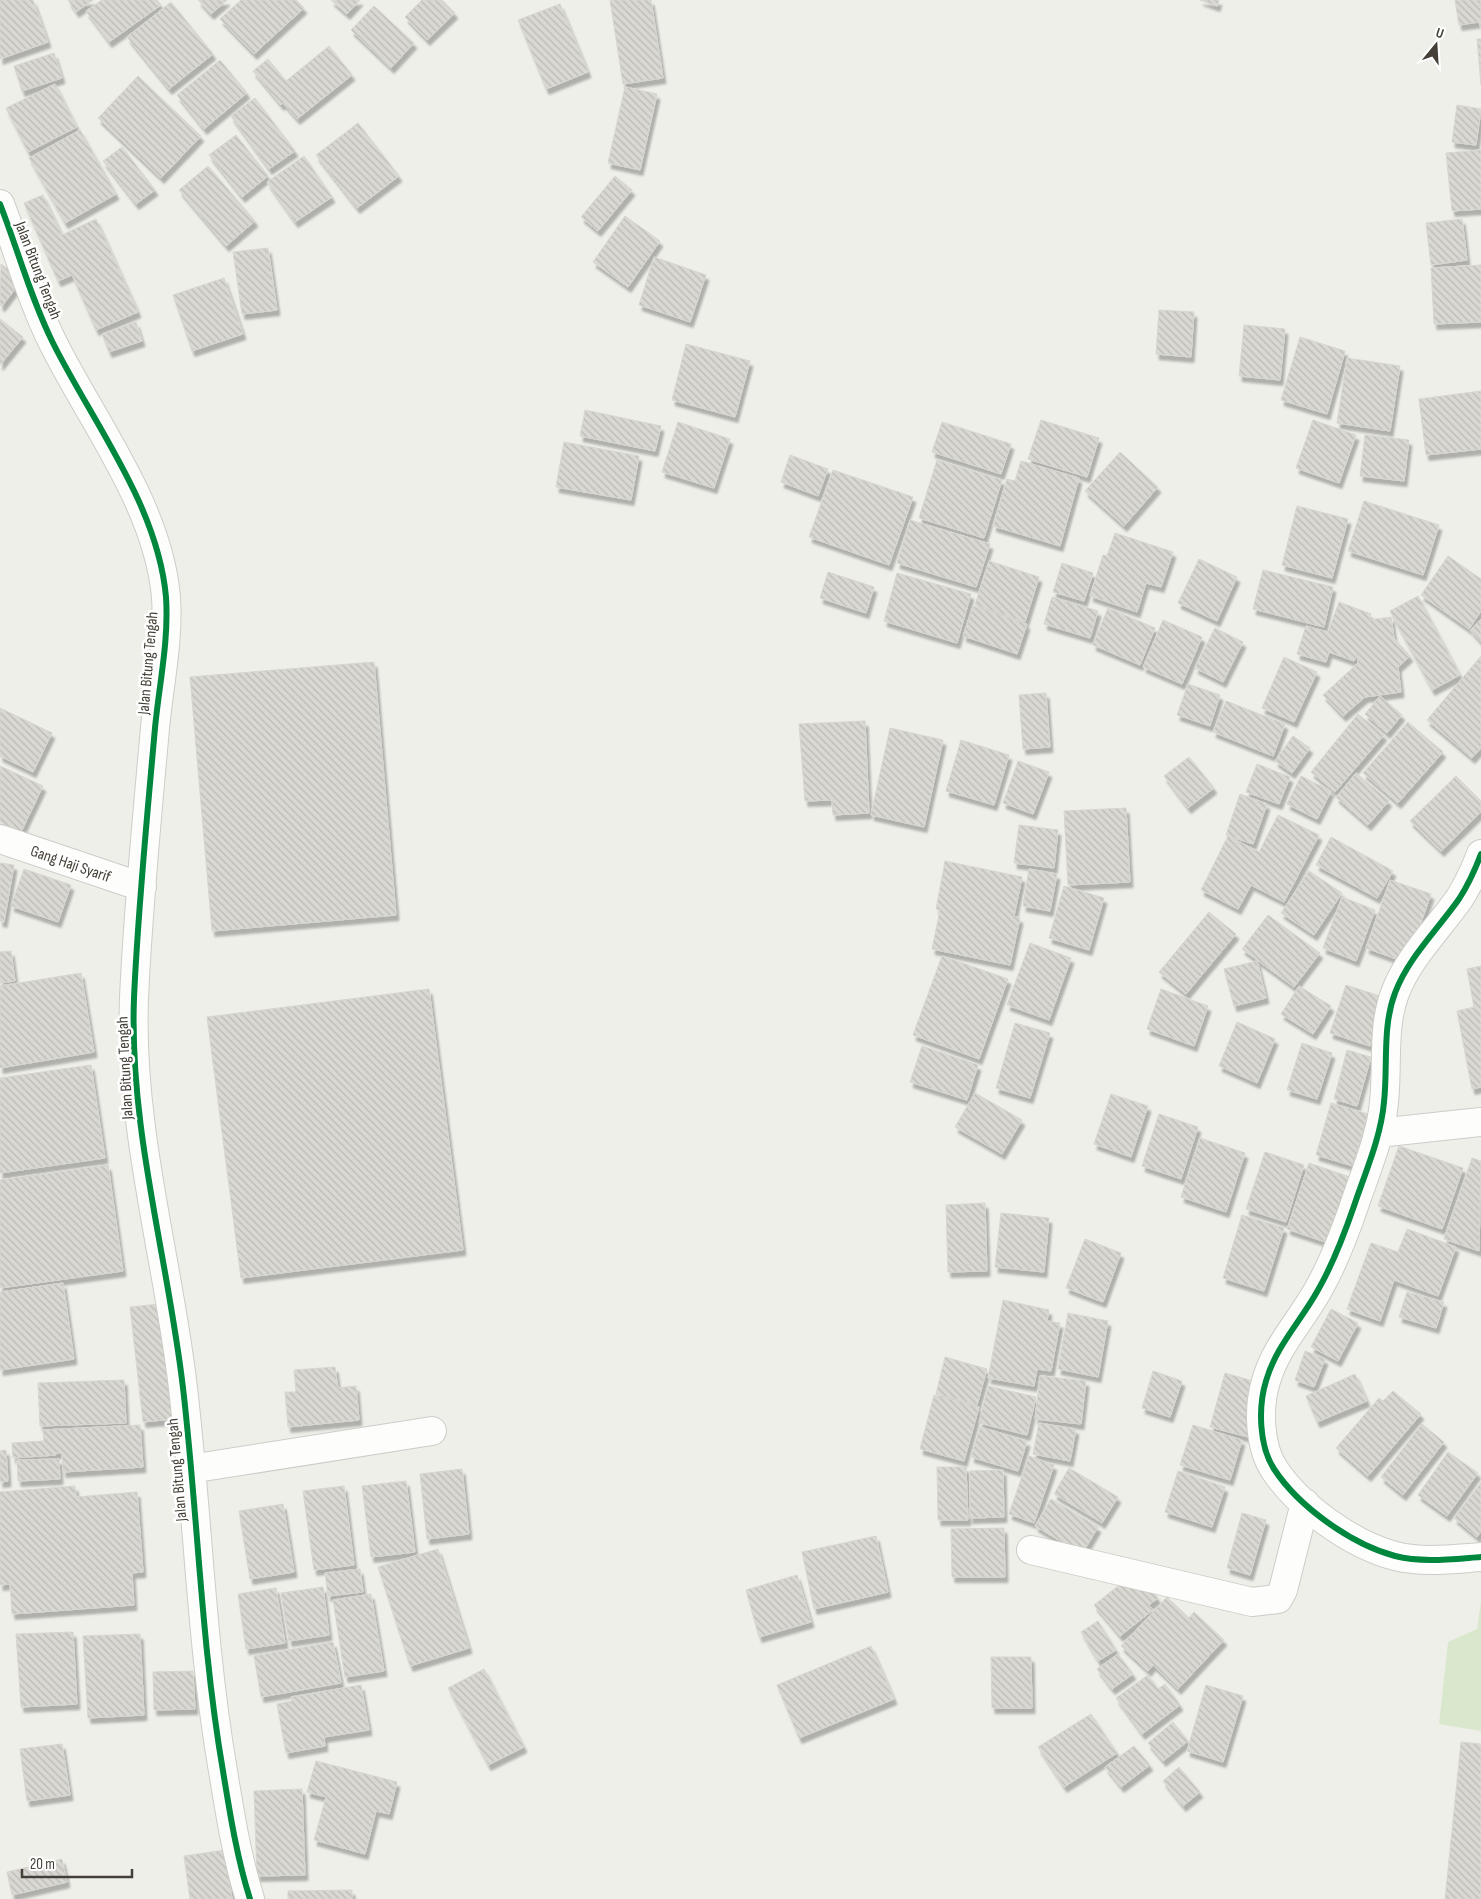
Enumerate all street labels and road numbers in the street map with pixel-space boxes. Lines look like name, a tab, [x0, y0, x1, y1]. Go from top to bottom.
street label: Jalan Bitung Tengah	[10, 218, 65, 322]
street label: Jalan Bitung Tengah	[134, 611, 162, 716]
street label: Gang Haji Syarif	[28, 842, 113, 887]
street label: Jalan Bitung Tengah	[113, 1016, 138, 1121]
street label: Jalan Bitung Tengah	[164, 1418, 192, 1523]

